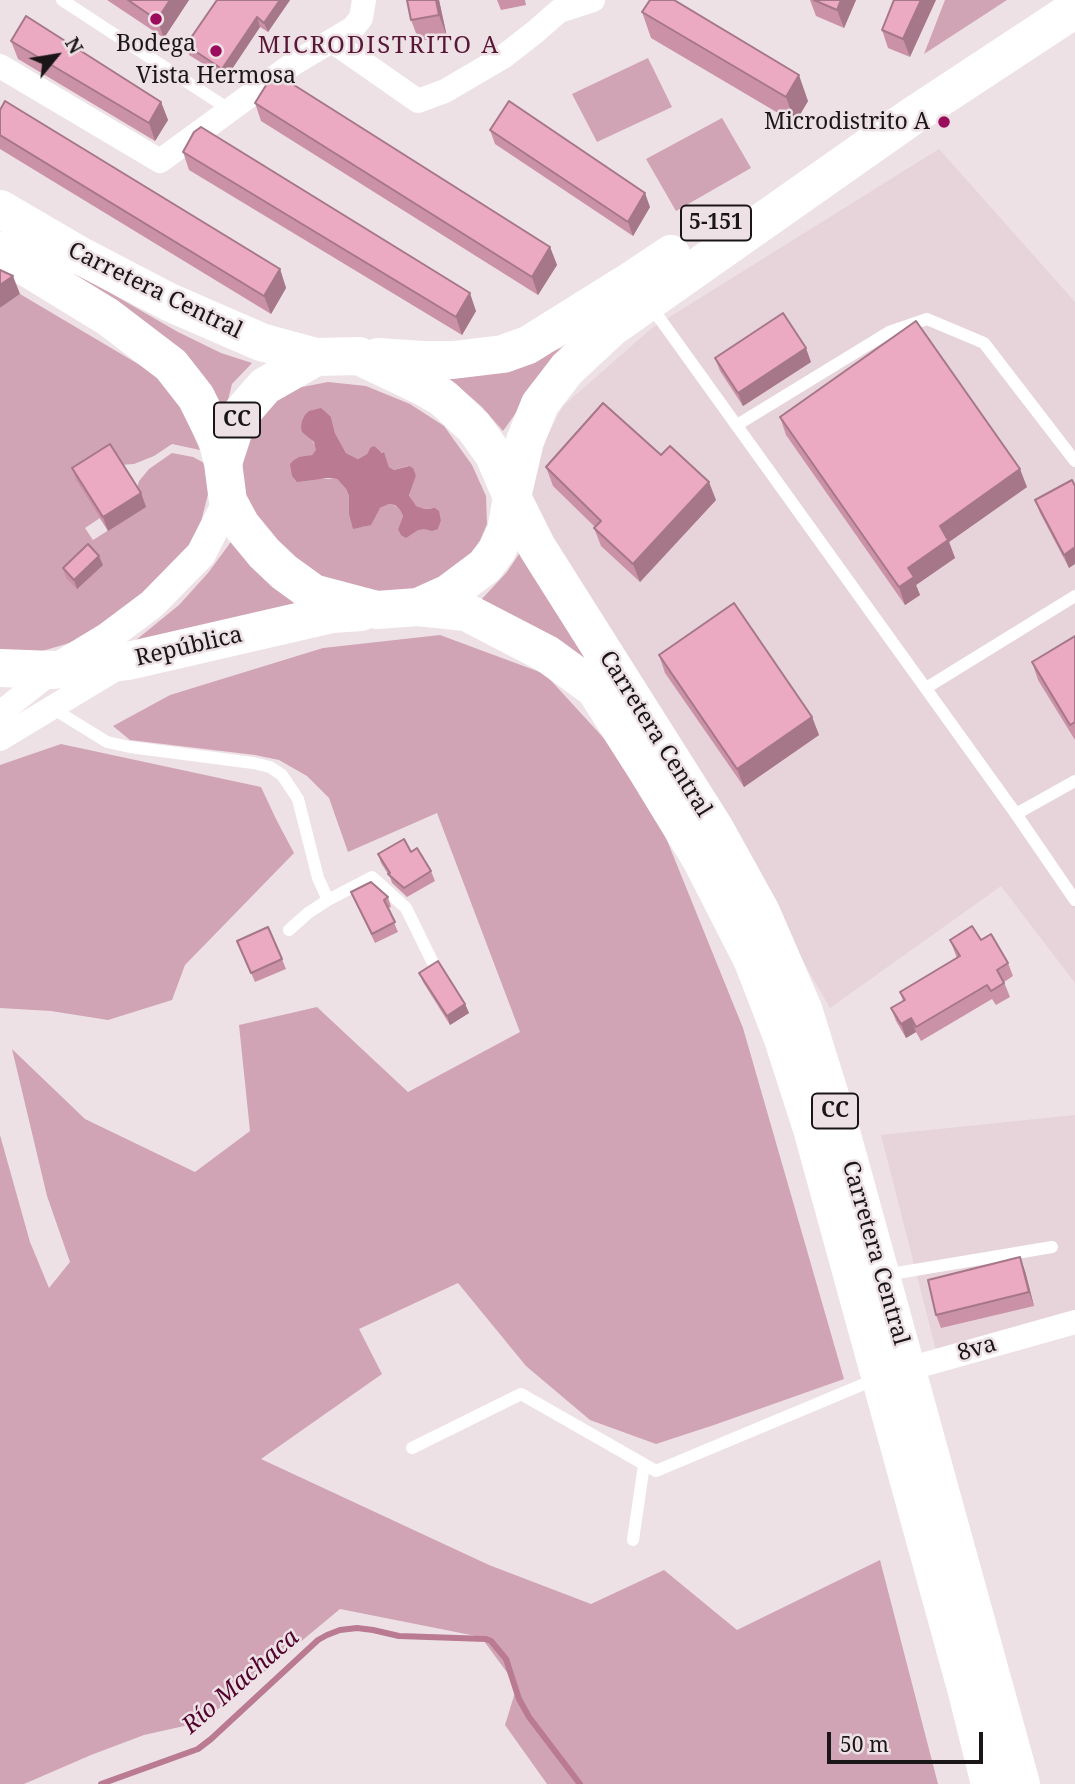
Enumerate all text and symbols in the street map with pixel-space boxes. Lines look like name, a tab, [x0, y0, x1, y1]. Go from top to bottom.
marker: Bodega	[148, 11, 164, 27]
north arrow	[21, 21, 91, 91]
place label: Bodega	[116, 30, 196, 58]
district label: MICRODISTRITO A	[260, 32, 498, 60]
text: N	[59, 33, 89, 58]
marker: Vista Hermosa	[208, 43, 224, 59]
place label: Vista Hermosa	[136, 62, 296, 90]
place label: Microdistrito A	[764, 108, 930, 136]
marker: Microdistrito A	[936, 114, 952, 130]
road number: 5-151	[681, 206, 751, 241]
street label: Carretera Central	[63, 237, 247, 345]
road number: CC	[214, 402, 260, 438]
street label: República	[133, 621, 245, 673]
street label: Carretera Central	[593, 646, 717, 822]
road number: CC	[812, 1094, 858, 1128]
street label: Carretera Central	[835, 1158, 915, 1348]
street label: 8va	[954, 1330, 1000, 1368]
water label: Río Machaca	[177, 1624, 305, 1740]
scale bar	[830, 1718, 986, 1762]
text: 50 m	[840, 1730, 889, 1758]

